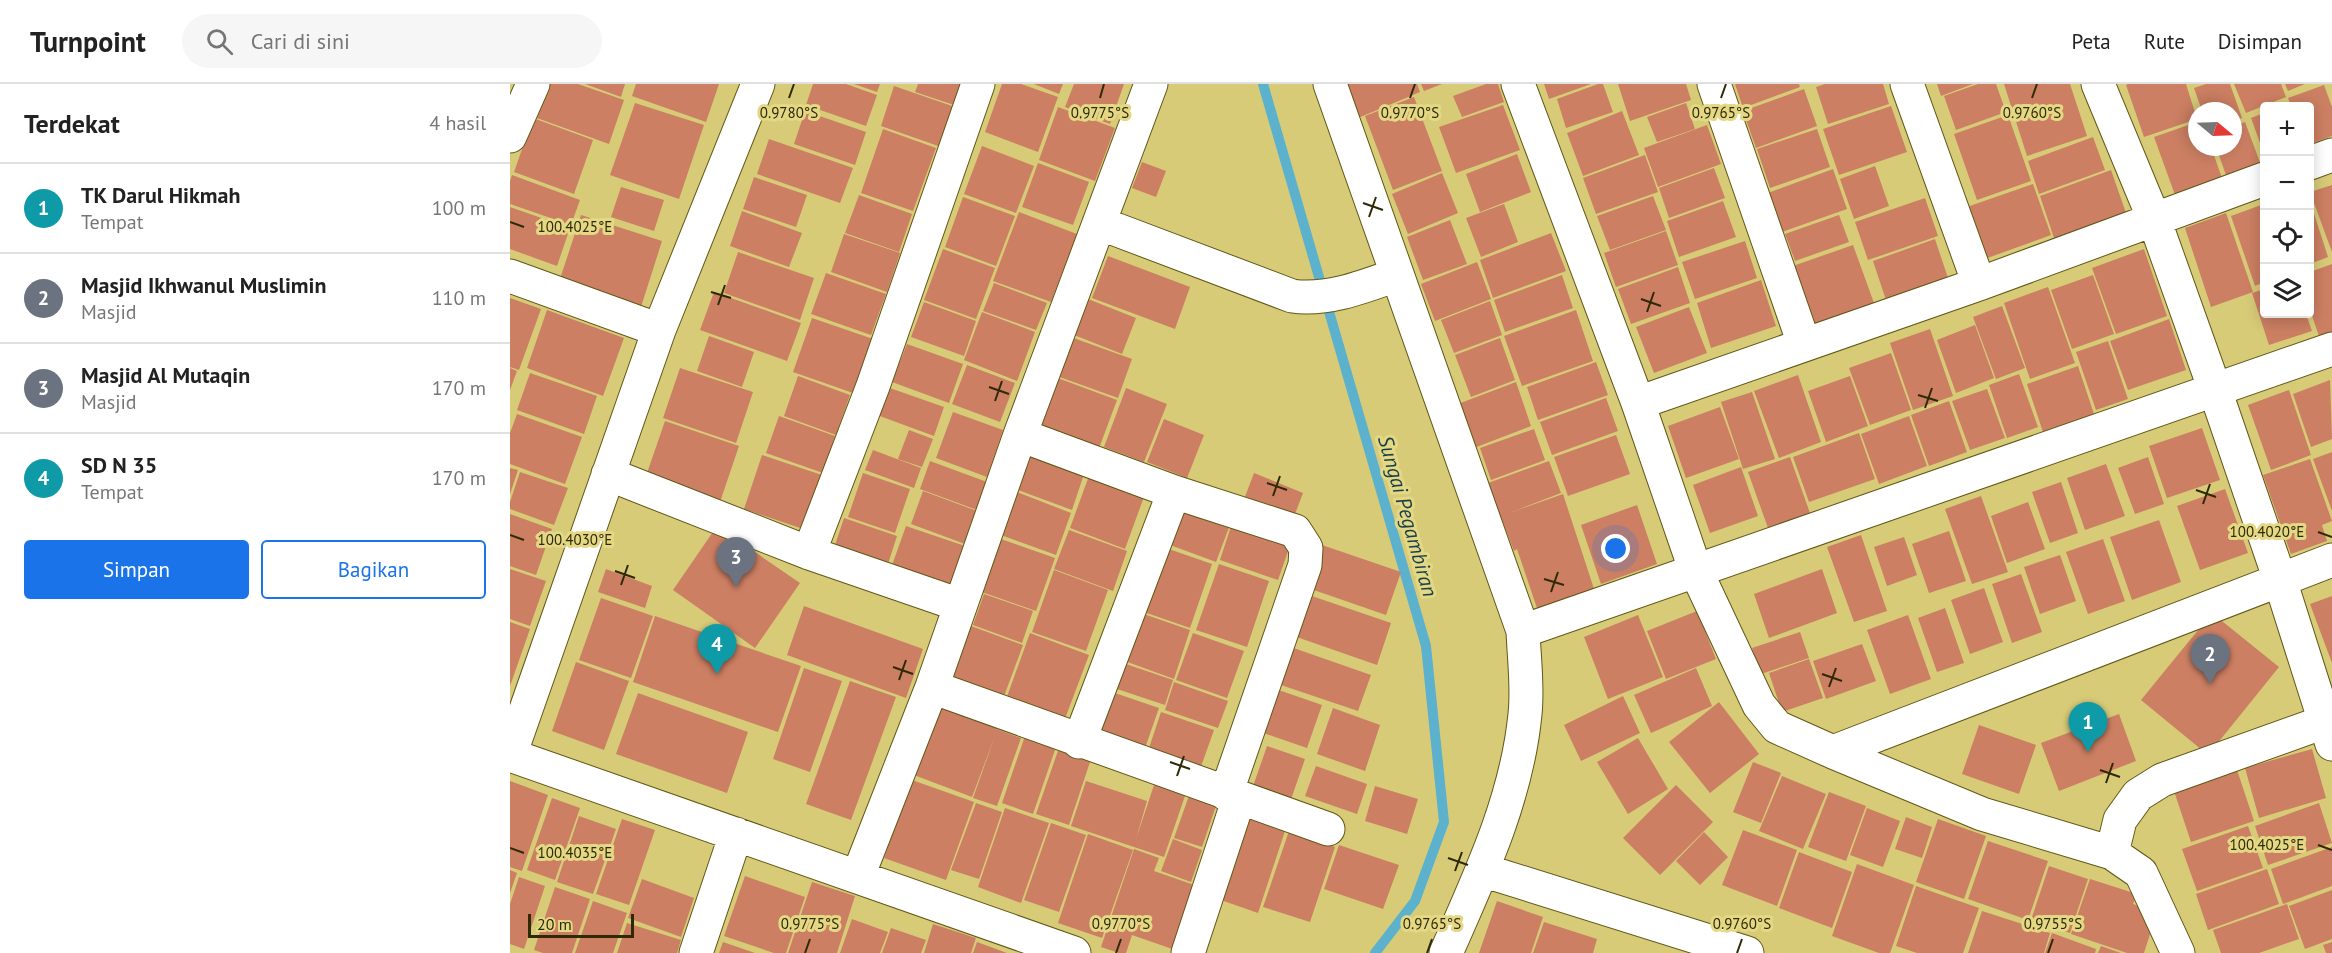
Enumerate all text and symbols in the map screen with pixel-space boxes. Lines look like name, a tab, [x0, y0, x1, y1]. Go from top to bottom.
search box	[182, 14, 602, 68]
text: Turnpoint	[30, 23, 146, 60]
icon: search	[203, 25, 236, 58]
text: Cari di sini	[251, 27, 350, 55]
text: Peta	[2071, 28, 2111, 55]
text: Rute	[2144, 28, 2185, 55]
text: Disimpan	[2218, 28, 2302, 55]
north arrow	[2188, 102, 2242, 156]
map controls	[2260, 102, 2314, 318]
button: +	[2260, 102, 2314, 156]
text: 0.9780°S	[760, 103, 818, 122]
text: 0.9775°S	[1071, 103, 1129, 122]
text: 0.9770°S	[1381, 103, 1439, 122]
text: 0.9765°S	[1692, 103, 1750, 122]
text: 0.9760°S	[2003, 103, 2061, 122]
text: Terdekat	[24, 107, 120, 140]
text: 4 hasil	[429, 110, 486, 136]
button: −	[2260, 156, 2314, 210]
text: TK Darul Hikmah	[81, 181, 240, 209]
text: 1	[38, 195, 49, 221]
text: 100 m	[432, 195, 486, 221]
text: Tempat	[81, 209, 143, 235]
button: locate	[2260, 210, 2314, 264]
text: 100.4025°E	[538, 217, 612, 236]
button: layers	[2260, 264, 2314, 318]
text: Masjid Ikhwanul Muslimin	[81, 271, 326, 299]
text: 2	[38, 285, 49, 311]
text: 110 m	[432, 285, 486, 311]
text: Masjid	[81, 299, 137, 325]
text: Masjid Al Mutaqin	[81, 361, 250, 389]
text: 3	[38, 375, 49, 401]
text: 170 m	[432, 375, 486, 401]
text: Masjid	[81, 389, 137, 415]
water label: Sungai Pegambiran	[1372, 432, 1444, 600]
text: SD N 35	[81, 451, 157, 479]
text: 4	[38, 465, 49, 491]
text: 170 m	[432, 465, 486, 491]
text: Tempat	[81, 479, 143, 505]
text: 100.4020°E	[2230, 522, 2304, 541]
text: 100.4030°E	[538, 530, 612, 549]
your location	[1601, 534, 1630, 563]
pin: 3	[716, 538, 756, 587]
button: Simpan	[24, 540, 249, 599]
button: Bagikan	[261, 540, 486, 599]
pin: 4	[698, 624, 736, 674]
pin: 2	[2190, 634, 2230, 684]
pin: 1	[2068, 702, 2108, 752]
text: 100.4025°E	[2230, 835, 2304, 854]
text: 100.4035°E	[538, 843, 612, 862]
scale bar	[528, 911, 634, 938]
text: 20 m	[537, 914, 572, 934]
text: 0.9775°S	[781, 914, 839, 933]
text: 0.9770°S	[1092, 914, 1150, 933]
text: 0.9765°S	[1403, 914, 1461, 933]
text: 0.9760°S	[1713, 914, 1771, 933]
text: 0.9755°S	[2024, 914, 2082, 933]

